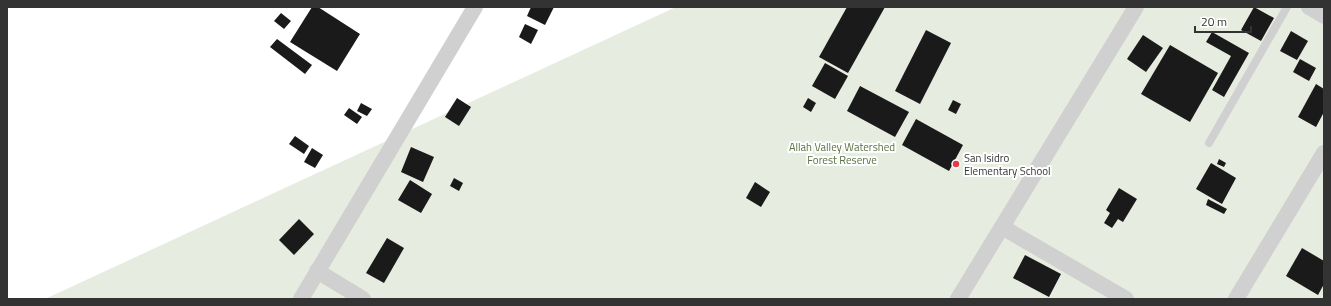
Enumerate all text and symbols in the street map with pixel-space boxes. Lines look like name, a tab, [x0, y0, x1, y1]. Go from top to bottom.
scale bar	[1195, 8, 1251, 34]
text: 20 m	[1201, 12, 1227, 31]
park label: Allah Valley Watershed Forest Reserve	[789, 139, 895, 168]
place label: San Isidro Elementary School	[964, 150, 1051, 179]
marker: San Isidro Elementary School	[951, 159, 961, 169]

